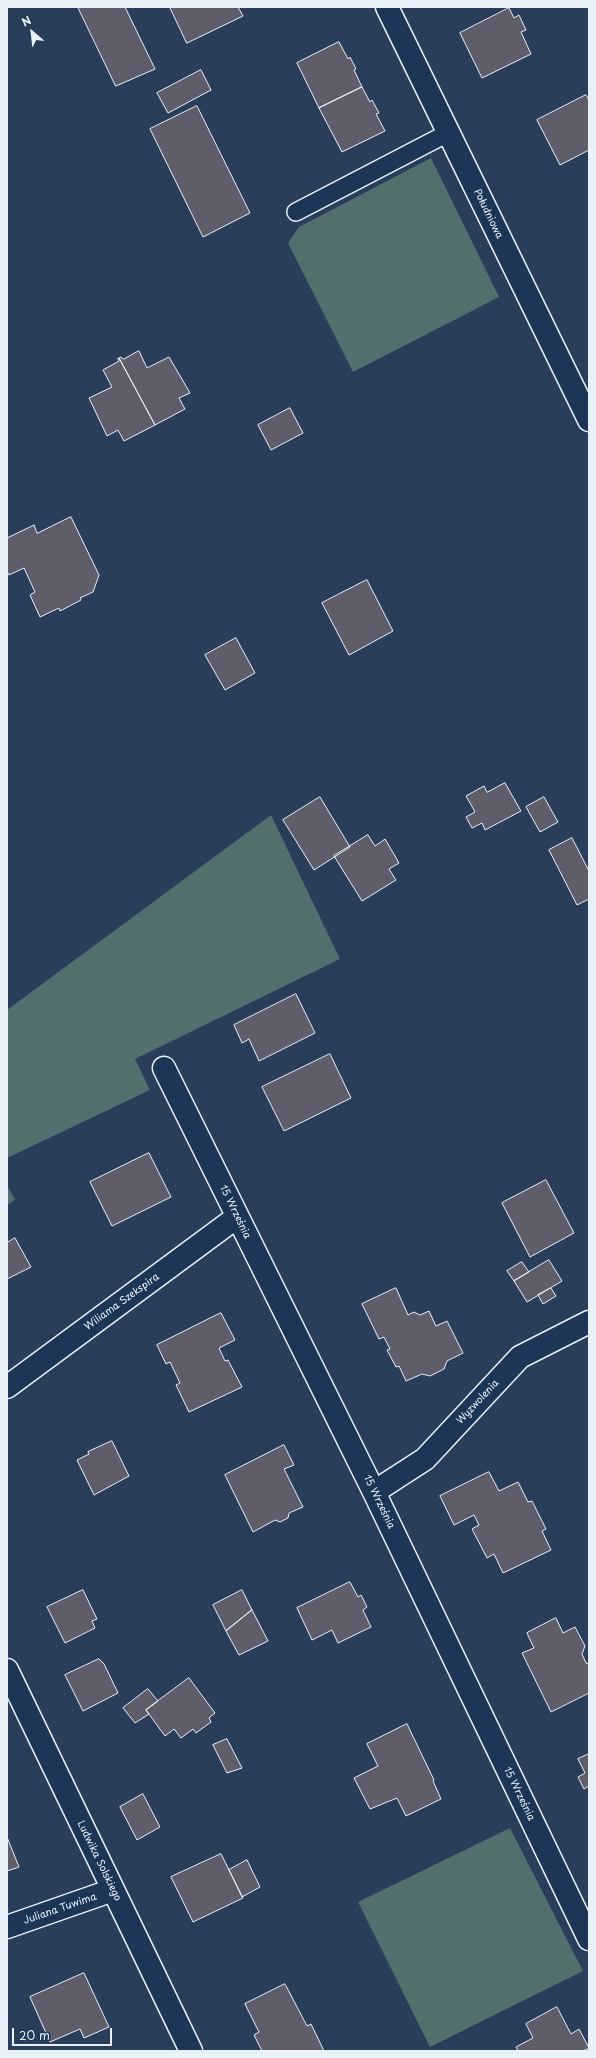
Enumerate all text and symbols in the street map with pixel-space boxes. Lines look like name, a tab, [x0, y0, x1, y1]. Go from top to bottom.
text: N	[18, 11, 34, 31]
north arrow	[12, 12, 52, 52]
street label: Południowa	[471, 187, 505, 241]
street label: 15 Września	[217, 1183, 253, 1241]
street label: Wiliama Szekspira	[82, 1271, 162, 1333]
street label: Wyzwolenia	[454, 1377, 502, 1427]
street label: 15 Września	[361, 1473, 397, 1531]
street label: 15 Września	[501, 1765, 537, 1823]
street label: Ludwika Solskiego	[74, 1819, 124, 1903]
street label: Juliana Tuwima	[22, 1891, 98, 1927]
scale bar	[14, 2020, 114, 2046]
text: 20 m	[19, 2026, 50, 2044]

